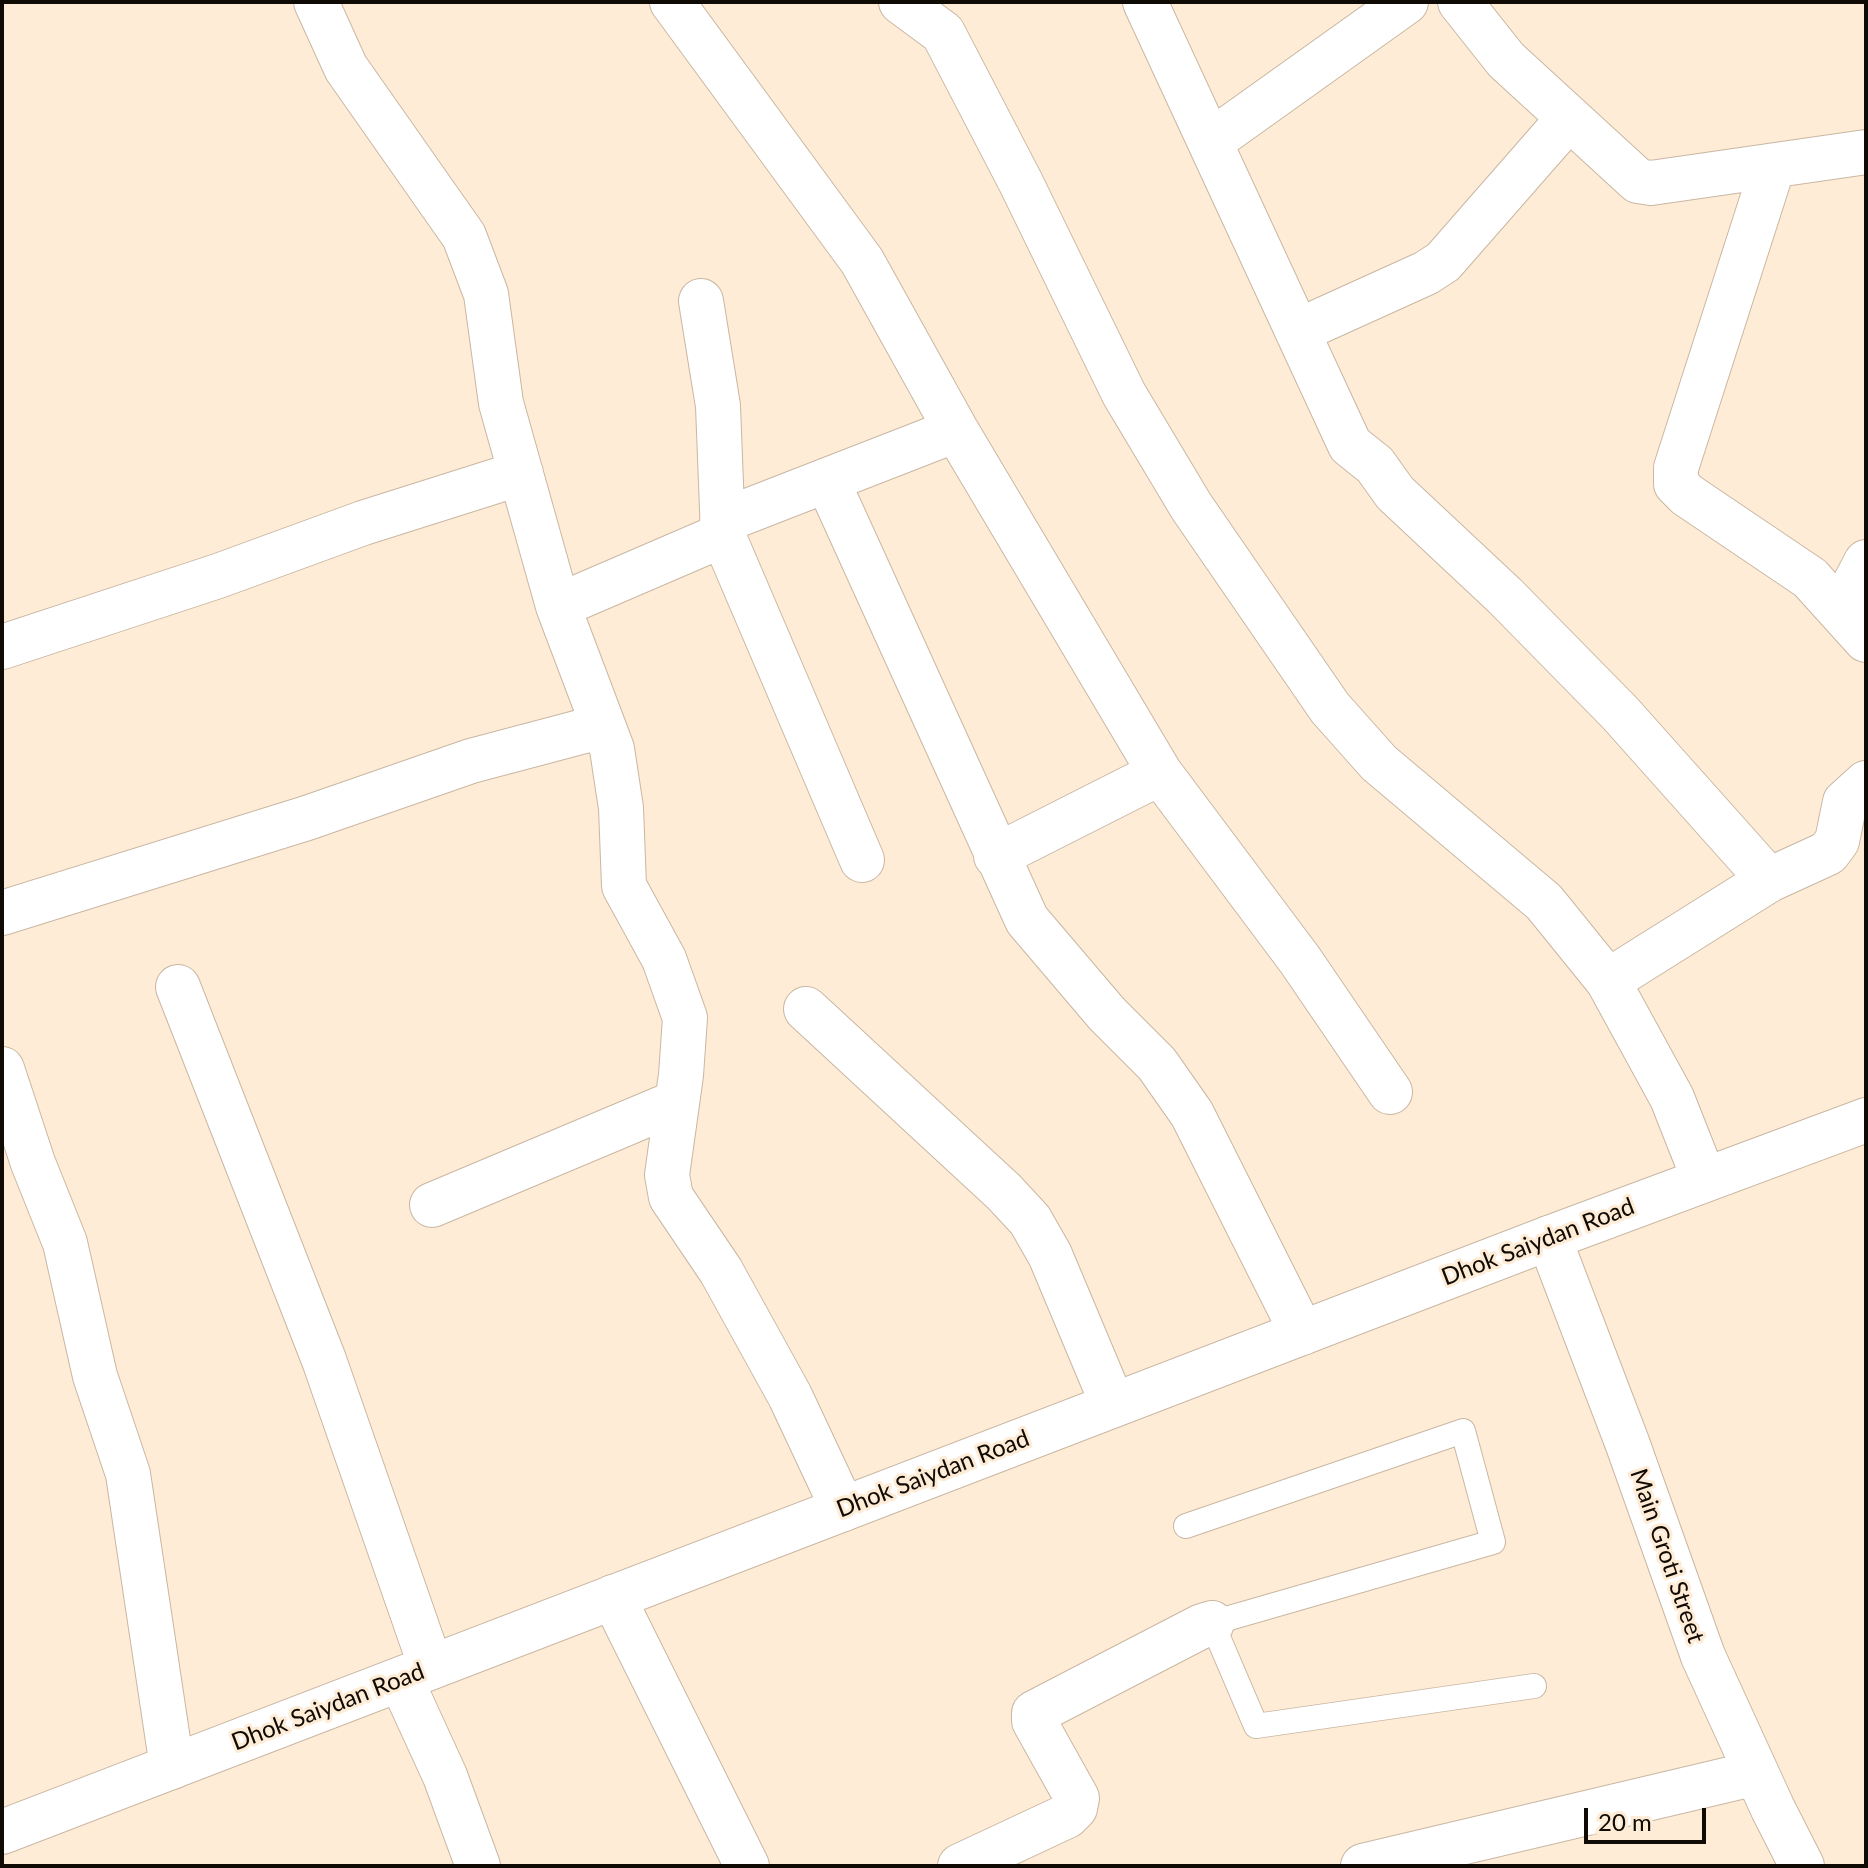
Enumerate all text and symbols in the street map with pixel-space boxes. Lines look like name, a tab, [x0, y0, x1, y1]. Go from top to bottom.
street label: Dhok Saiydan Road	[1438, 1192, 1638, 1292]
street label: Dhok Saiydan Road	[833, 1424, 1033, 1524]
street label: Main Groti Street	[1624, 1465, 1710, 1647]
street label: Dhok Saiydan Road	[228, 1657, 428, 1757]
scale bar	[1588, 1792, 1710, 1842]
text: 20 m	[1598, 1807, 1652, 1836]

